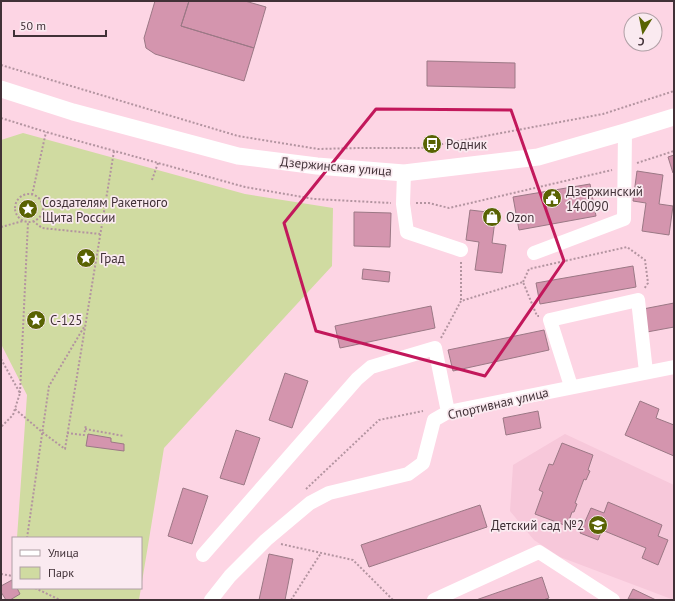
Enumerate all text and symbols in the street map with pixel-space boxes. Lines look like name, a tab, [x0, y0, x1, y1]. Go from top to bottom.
scale bar	[14, 12, 106, 38]
north arrow	[623, 12, 663, 52]
text: 50 m	[20, 18, 46, 33]
text: С	[637, 34, 646, 49]
bus stop icon: Родник	[421, 133, 443, 155]
place label: Родник	[446, 136, 488, 153]
street label: Дзержинская улица	[279, 153, 392, 180]
place label: Дзержинский 140090	[566, 183, 643, 215]
public building icon: Дзержинский 140090	[541, 187, 563, 209]
place label: Создателям Ракетного Щита России	[42, 194, 168, 226]
place icon: Создателям Ракетного Щита России	[17, 198, 39, 220]
shop icon: Ozon	[481, 206, 503, 228]
place label: Ozon	[506, 209, 534, 226]
place icon: Град	[75, 247, 97, 269]
place label: Град	[100, 250, 125, 267]
place icon: С-125	[25, 309, 47, 331]
place label: С-125	[50, 312, 82, 329]
street label: Спортивная улица	[446, 384, 550, 423]
school or university icon: Детский сад №2	[587, 514, 609, 536]
place label: Детский сад №2	[491, 517, 584, 534]
legend	[12, 537, 142, 589]
text: Улица	[48, 545, 79, 560]
text: Парк	[48, 565, 74, 580]

